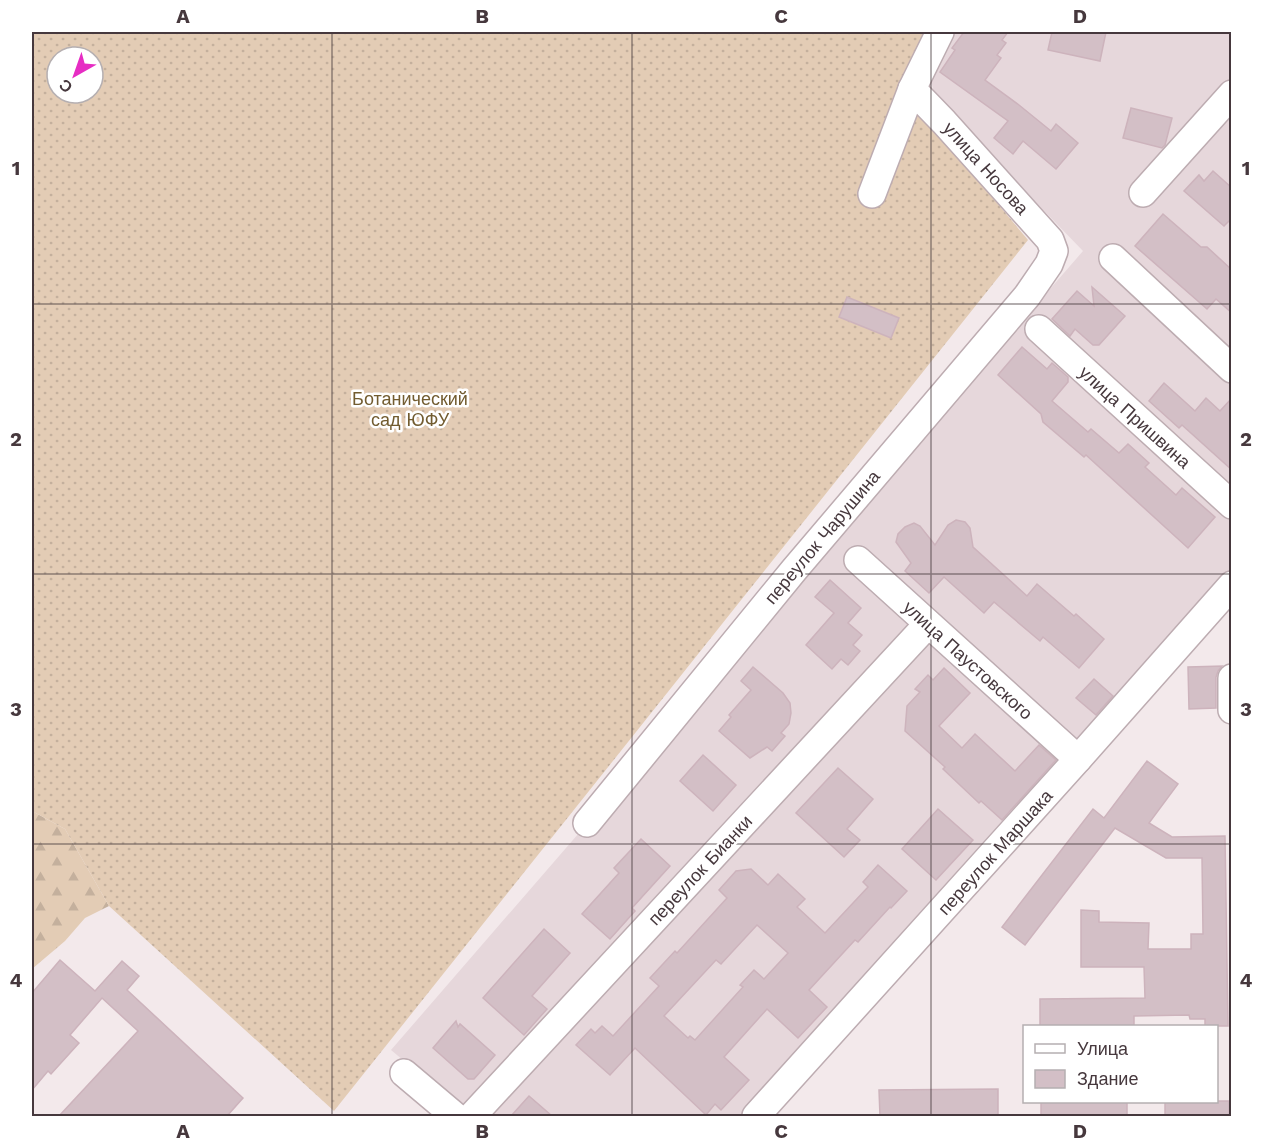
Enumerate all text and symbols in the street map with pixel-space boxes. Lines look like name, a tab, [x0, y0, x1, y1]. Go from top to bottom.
text: A	[176, 4, 190, 28]
text: B	[475, 4, 489, 28]
text: C	[774, 4, 788, 28]
text: D	[1073, 4, 1087, 28]
north arrow	[45, 45, 105, 105]
text: С	[55, 75, 76, 97]
street label: улица Носова	[939, 117, 1034, 219]
text: 1	[12, 156, 20, 180]
text: 1	[1242, 156, 1250, 180]
street label: улица Пришвина	[1075, 361, 1196, 473]
park label: Ботанический сад ЮФУ	[352, 388, 468, 430]
text: 2	[10, 427, 22, 451]
text: 2	[1240, 427, 1252, 451]
street label: переулок Чарушина	[760, 465, 885, 608]
street label: улица Паустовского	[899, 596, 1037, 724]
text: 3	[10, 697, 22, 721]
text: 3	[1240, 697, 1252, 721]
street label: переулок Маршака	[933, 784, 1057, 919]
street label: переулок Бианки	[644, 811, 756, 929]
text: 4	[10, 968, 23, 992]
text: 4	[1240, 968, 1253, 992]
legend	[1023, 1025, 1218, 1103]
text: Улица	[1077, 1038, 1129, 1059]
text: Здание	[1077, 1068, 1138, 1089]
text: A	[176, 1119, 190, 1143]
text: B	[475, 1119, 489, 1143]
text: C	[774, 1119, 788, 1143]
text: D	[1073, 1119, 1087, 1143]

